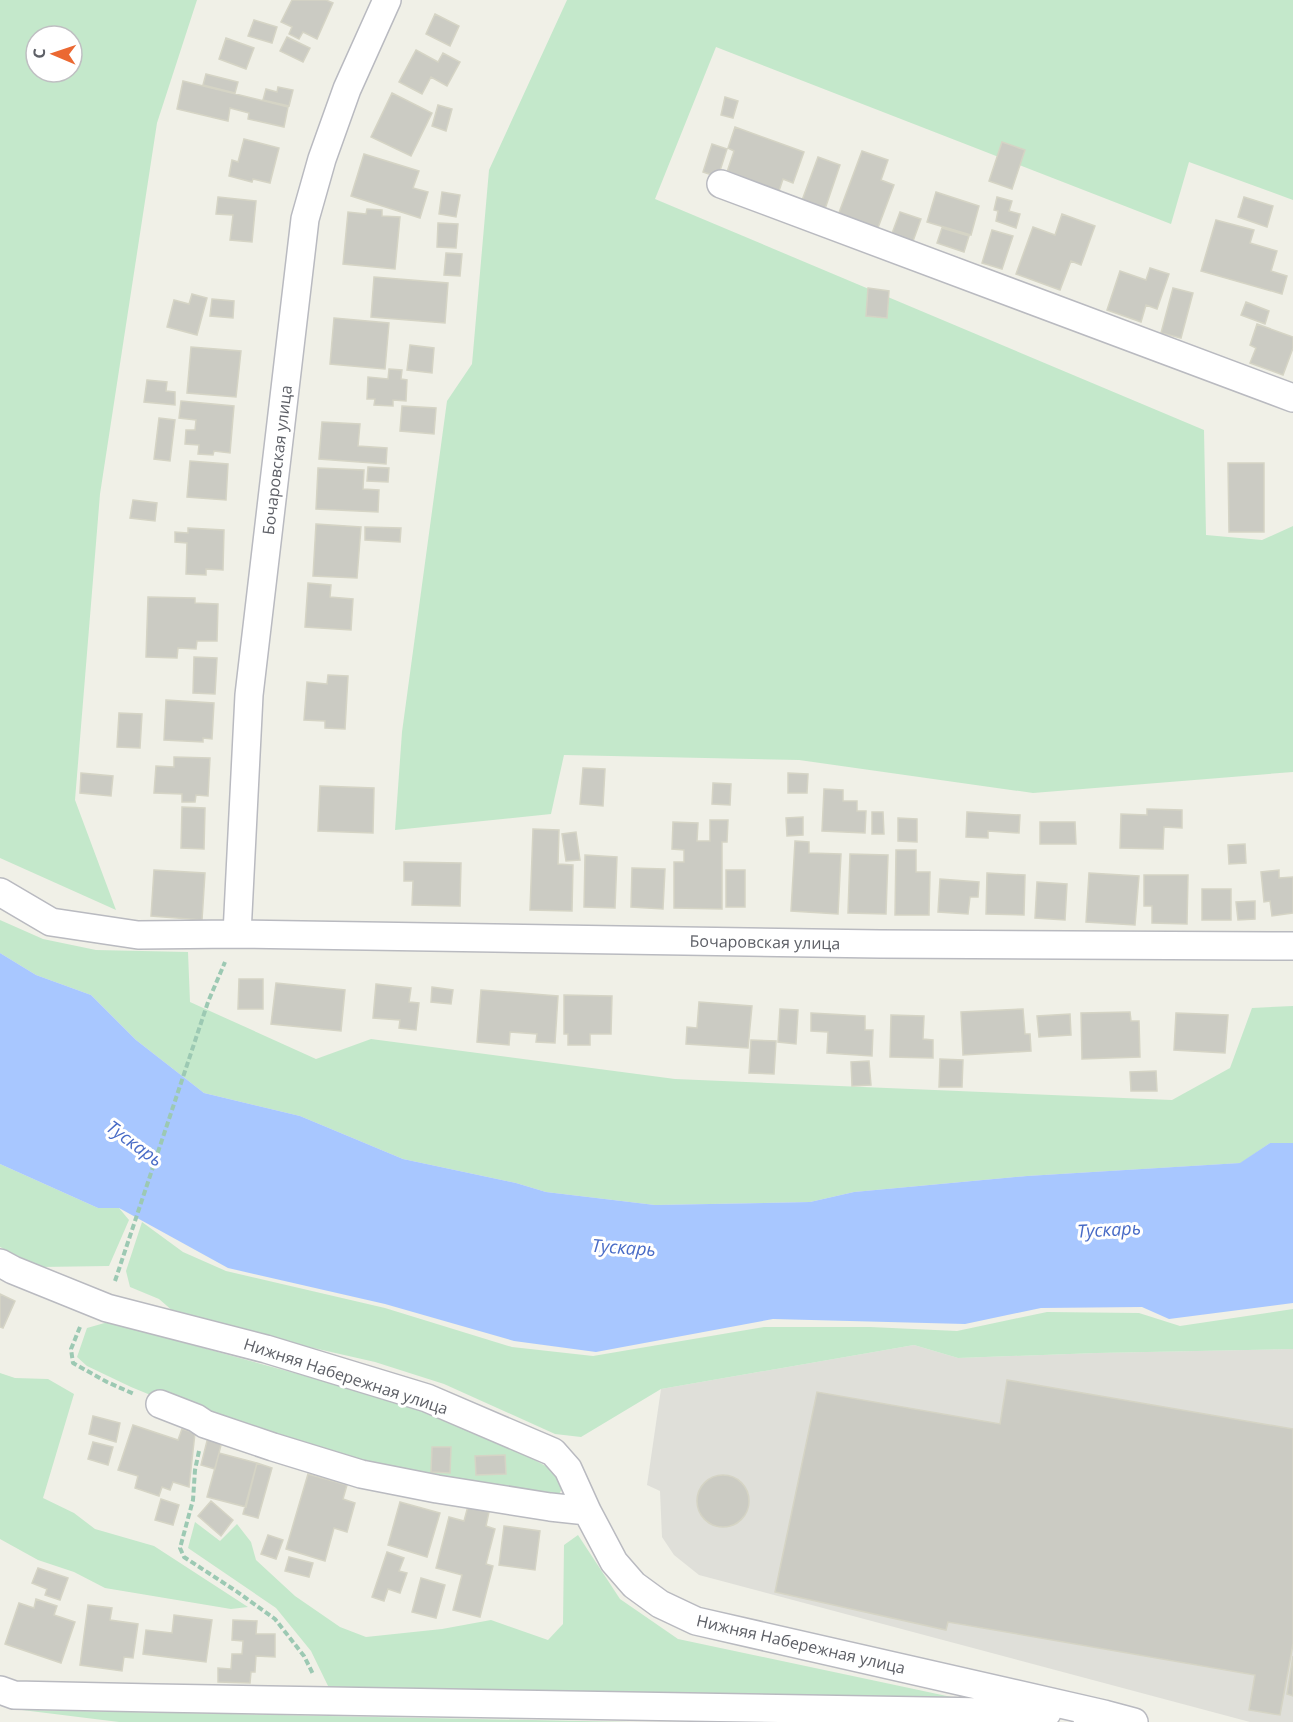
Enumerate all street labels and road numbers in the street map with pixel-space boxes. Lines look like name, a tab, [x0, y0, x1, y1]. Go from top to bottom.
street label: Бочаровская улица	[257, 384, 297, 536]
street label: Бочаровская улица	[689, 930, 841, 954]
street label: Нижняя Набережная улица	[241, 1333, 451, 1419]
street label: Нижняя Набережная улица	[694, 1609, 908, 1679]

